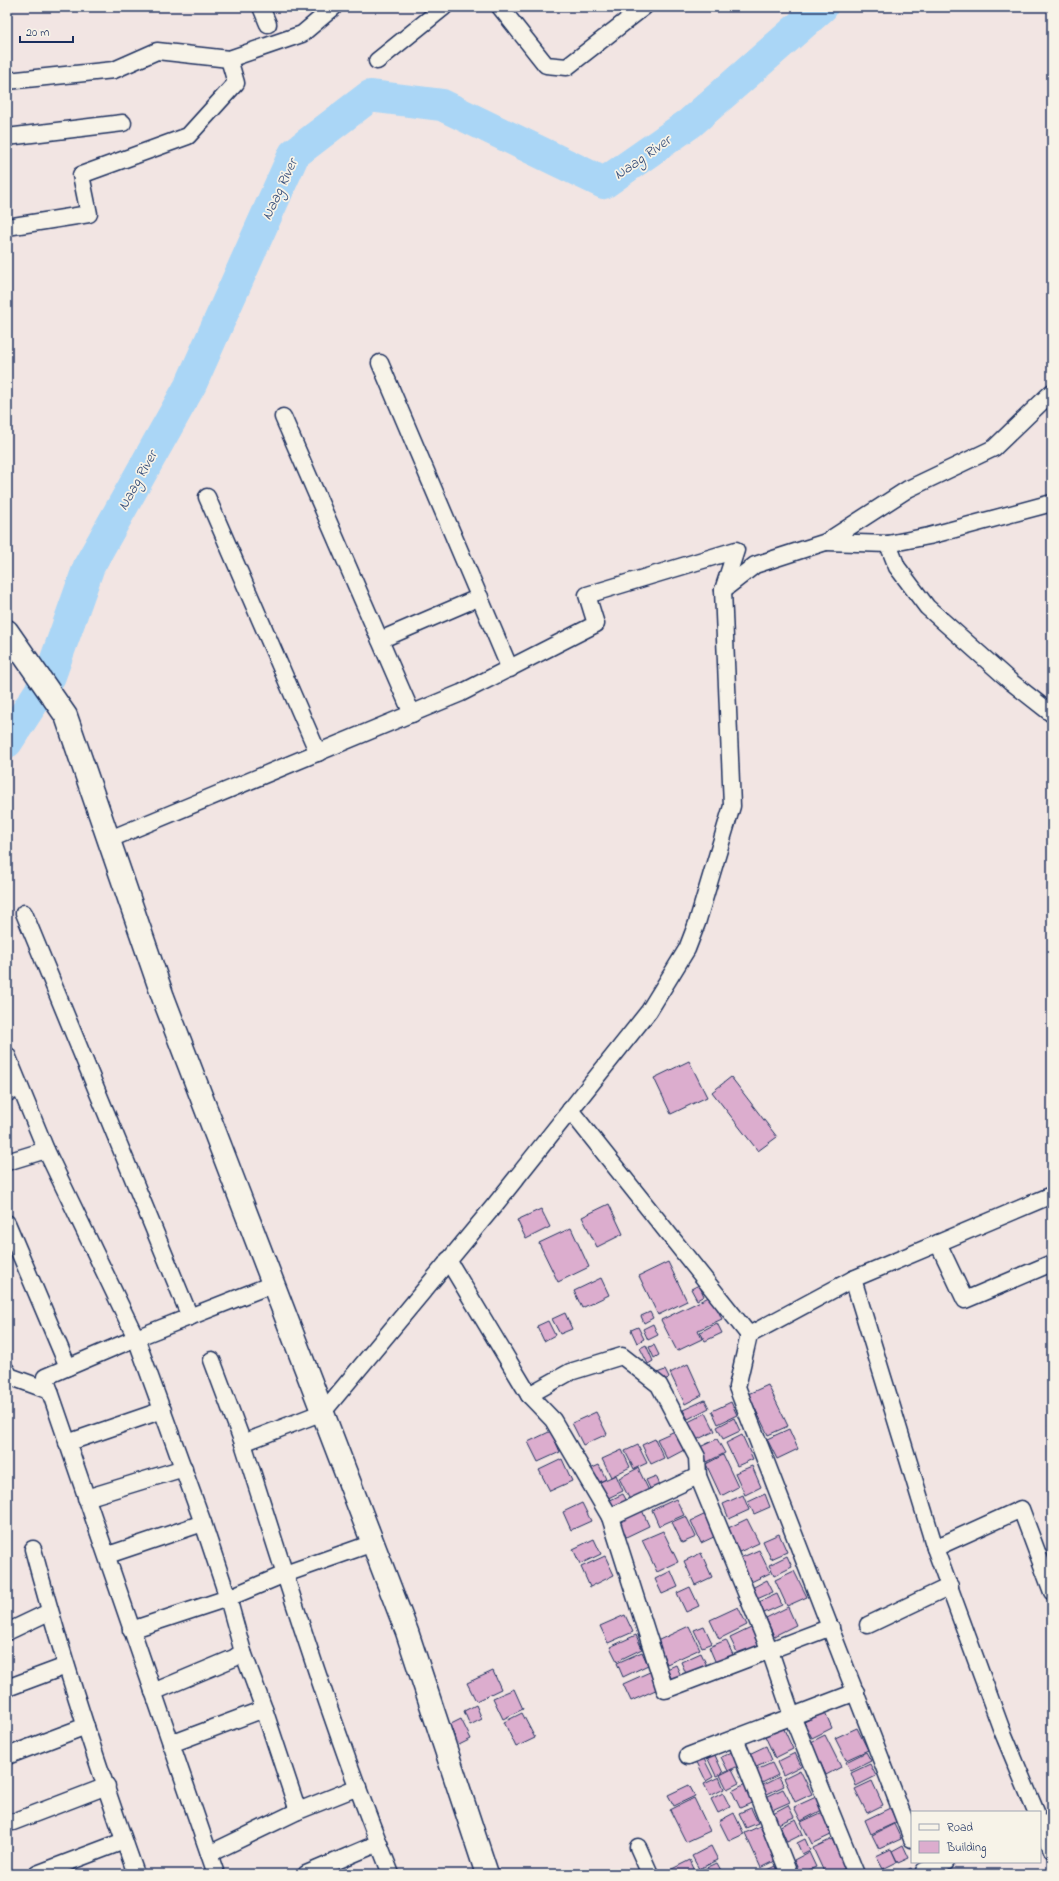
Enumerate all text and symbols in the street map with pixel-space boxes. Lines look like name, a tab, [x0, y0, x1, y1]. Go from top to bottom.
scale bar	[20, 18, 73, 44]
text: 20 m	[26, 24, 49, 42]
water label: Naag River	[609, 129, 678, 186]
water label: Naag River	[256, 153, 306, 224]
water label: Naag River	[112, 444, 165, 515]
legend	[911, 1811, 1041, 1863]
text: Road	[947, 1819, 973, 1837]
text: Building	[946, 1839, 986, 1858]

